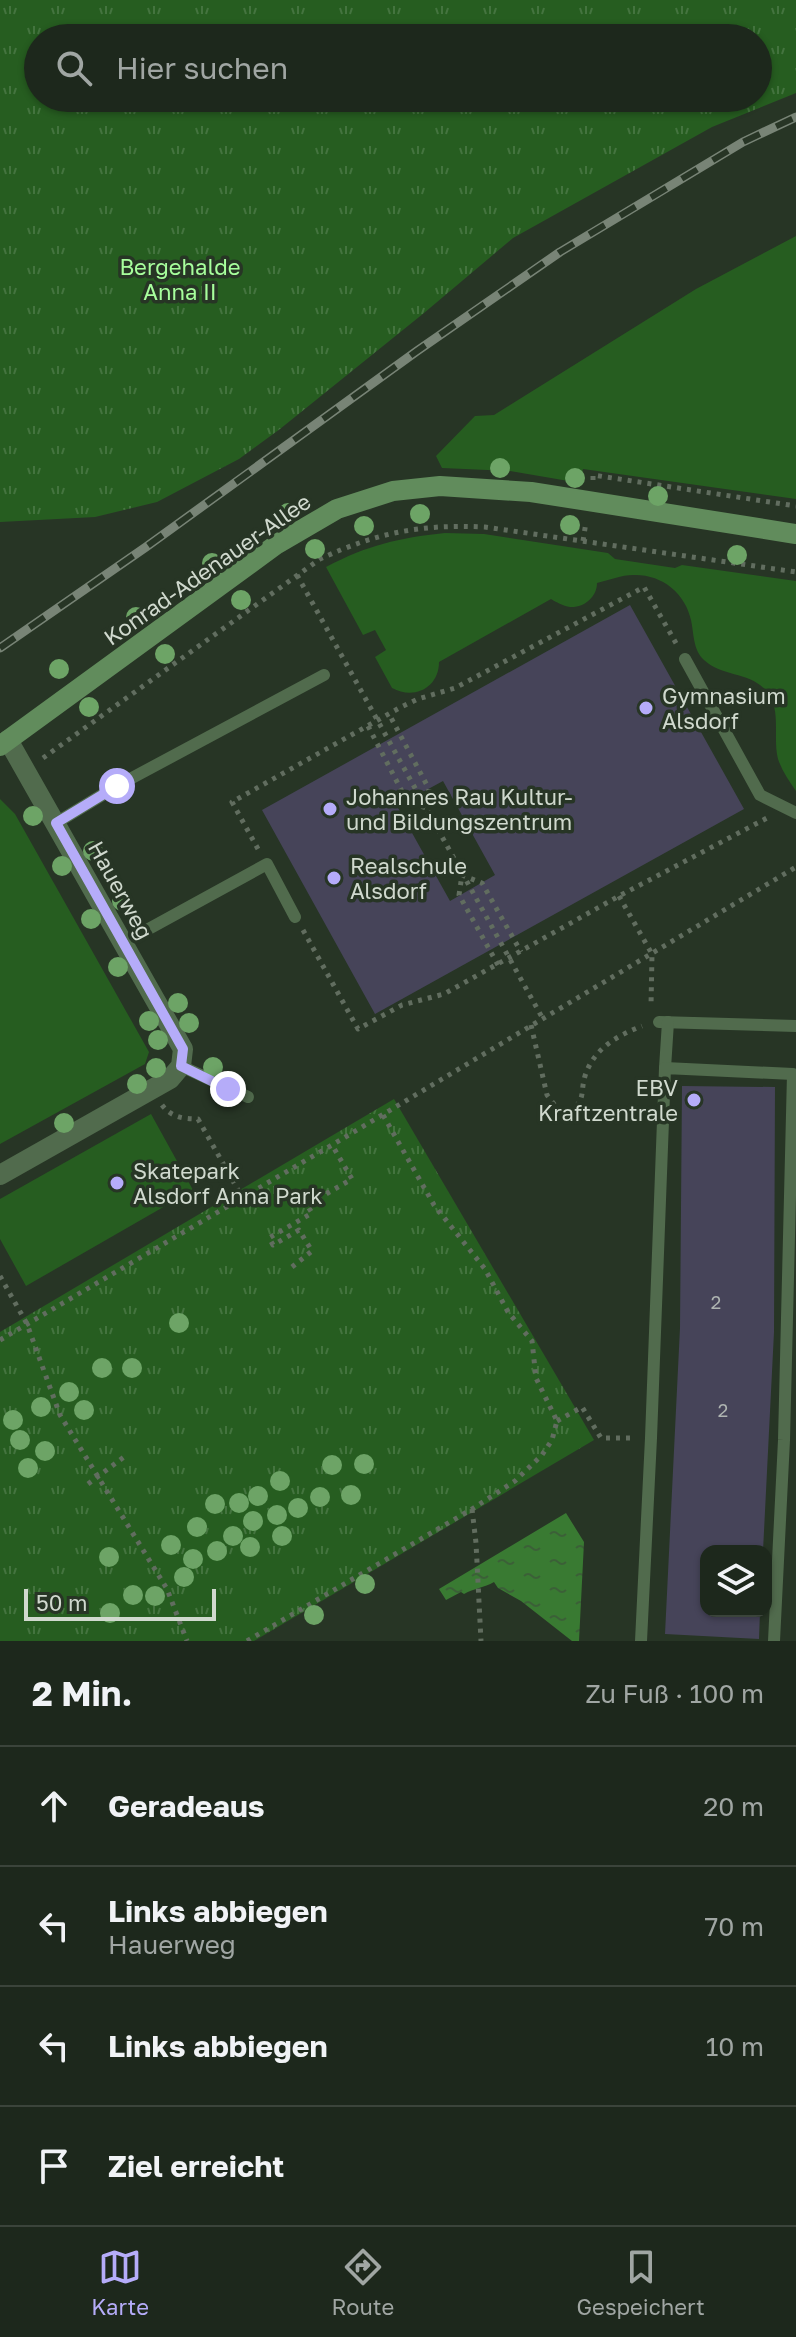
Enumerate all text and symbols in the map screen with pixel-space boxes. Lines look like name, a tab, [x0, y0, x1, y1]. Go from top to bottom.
search box	[24, 24, 772, 112]
icon: search	[52, 46, 96, 90]
text: Hier suchen	[116, 50, 288, 86]
park label: Bergehalde Anna II	[119, 253, 241, 305]
street label: Konrad-Adenauer-Allee	[98, 487, 316, 651]
place label: Gymnasium Alsdorf	[662, 682, 786, 734]
marker: Gymnasium Alsdorf	[637, 699, 655, 717]
route start	[99, 768, 135, 804]
place label: Johannes Rau Kultur- und Bildungszentrum	[346, 783, 573, 835]
marker: Johannes Rau Kultur- und Bildungszentrum	[321, 800, 339, 818]
street label: Hauerweg	[83, 836, 159, 944]
place label: Realschule Alsdorf	[350, 852, 467, 904]
marker: Realschule Alsdorf	[325, 869, 343, 887]
route end	[210, 1071, 246, 1107]
place label: EBV Kraftzentrale	[538, 1074, 678, 1126]
marker: EBV Kraftzentrale	[685, 1091, 703, 1109]
place label: Skatepark Alsdorf Anna Park	[133, 1157, 323, 1209]
marker: Skatepark Alsdorf Anna Park	[108, 1174, 126, 1192]
house number: 2	[711, 1291, 721, 1313]
house number: 2	[718, 1399, 728, 1421]
map controls	[700, 1545, 772, 1617]
button: layers	[700, 1545, 772, 1617]
scale bar	[24, 1585, 216, 1621]
text: 50 m	[36, 1589, 87, 1616]
text: 2 Min.	[32, 1673, 132, 1713]
text: Zu Fuß · 100 m	[585, 1678, 764, 1709]
icon: ahead	[32, 1784, 76, 1828]
text: Geradeaus	[108, 1788, 265, 1824]
text: 20 m	[703, 1791, 764, 1822]
text: Links abbiegen	[108, 1893, 328, 1929]
icon: left	[32, 1904, 76, 1948]
text: 70 m	[705, 1911, 764, 1942]
text: Hauerweg	[108, 1929, 236, 1960]
icon: left	[32, 2024, 76, 2068]
text: Links abbiegen	[108, 2028, 328, 2064]
text: 10 m	[706, 2031, 764, 2062]
icon: arrive	[32, 2144, 76, 2188]
text: Ziel erreicht	[108, 2148, 284, 2184]
tab: Karte	[91, 2245, 149, 2320]
tab: Route	[331, 2245, 394, 2320]
tab: Gespeichert	[577, 2245, 705, 2320]

